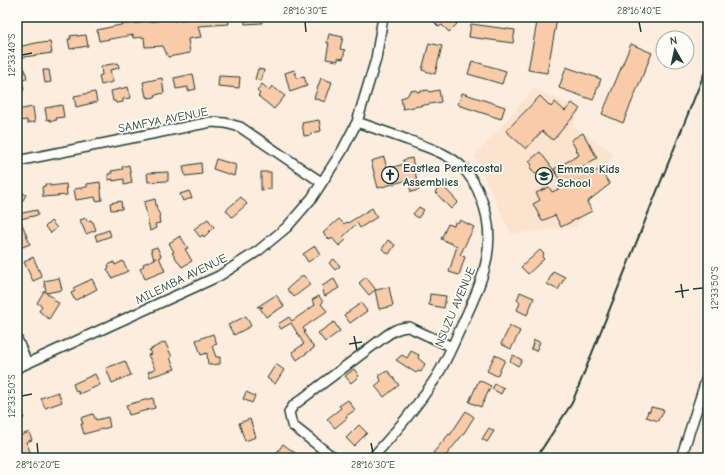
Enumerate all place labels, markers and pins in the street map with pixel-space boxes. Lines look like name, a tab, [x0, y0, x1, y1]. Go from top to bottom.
place label: Eastlea Pentecostal Assemblies	[403, 161, 502, 189]
place label: Emmas Kids School	[557, 162, 620, 190]
church icon: Eastlea Pentecostal Assemblies	[380, 165, 400, 185]
school or university icon: Emmas Kids School	[534, 166, 554, 186]

